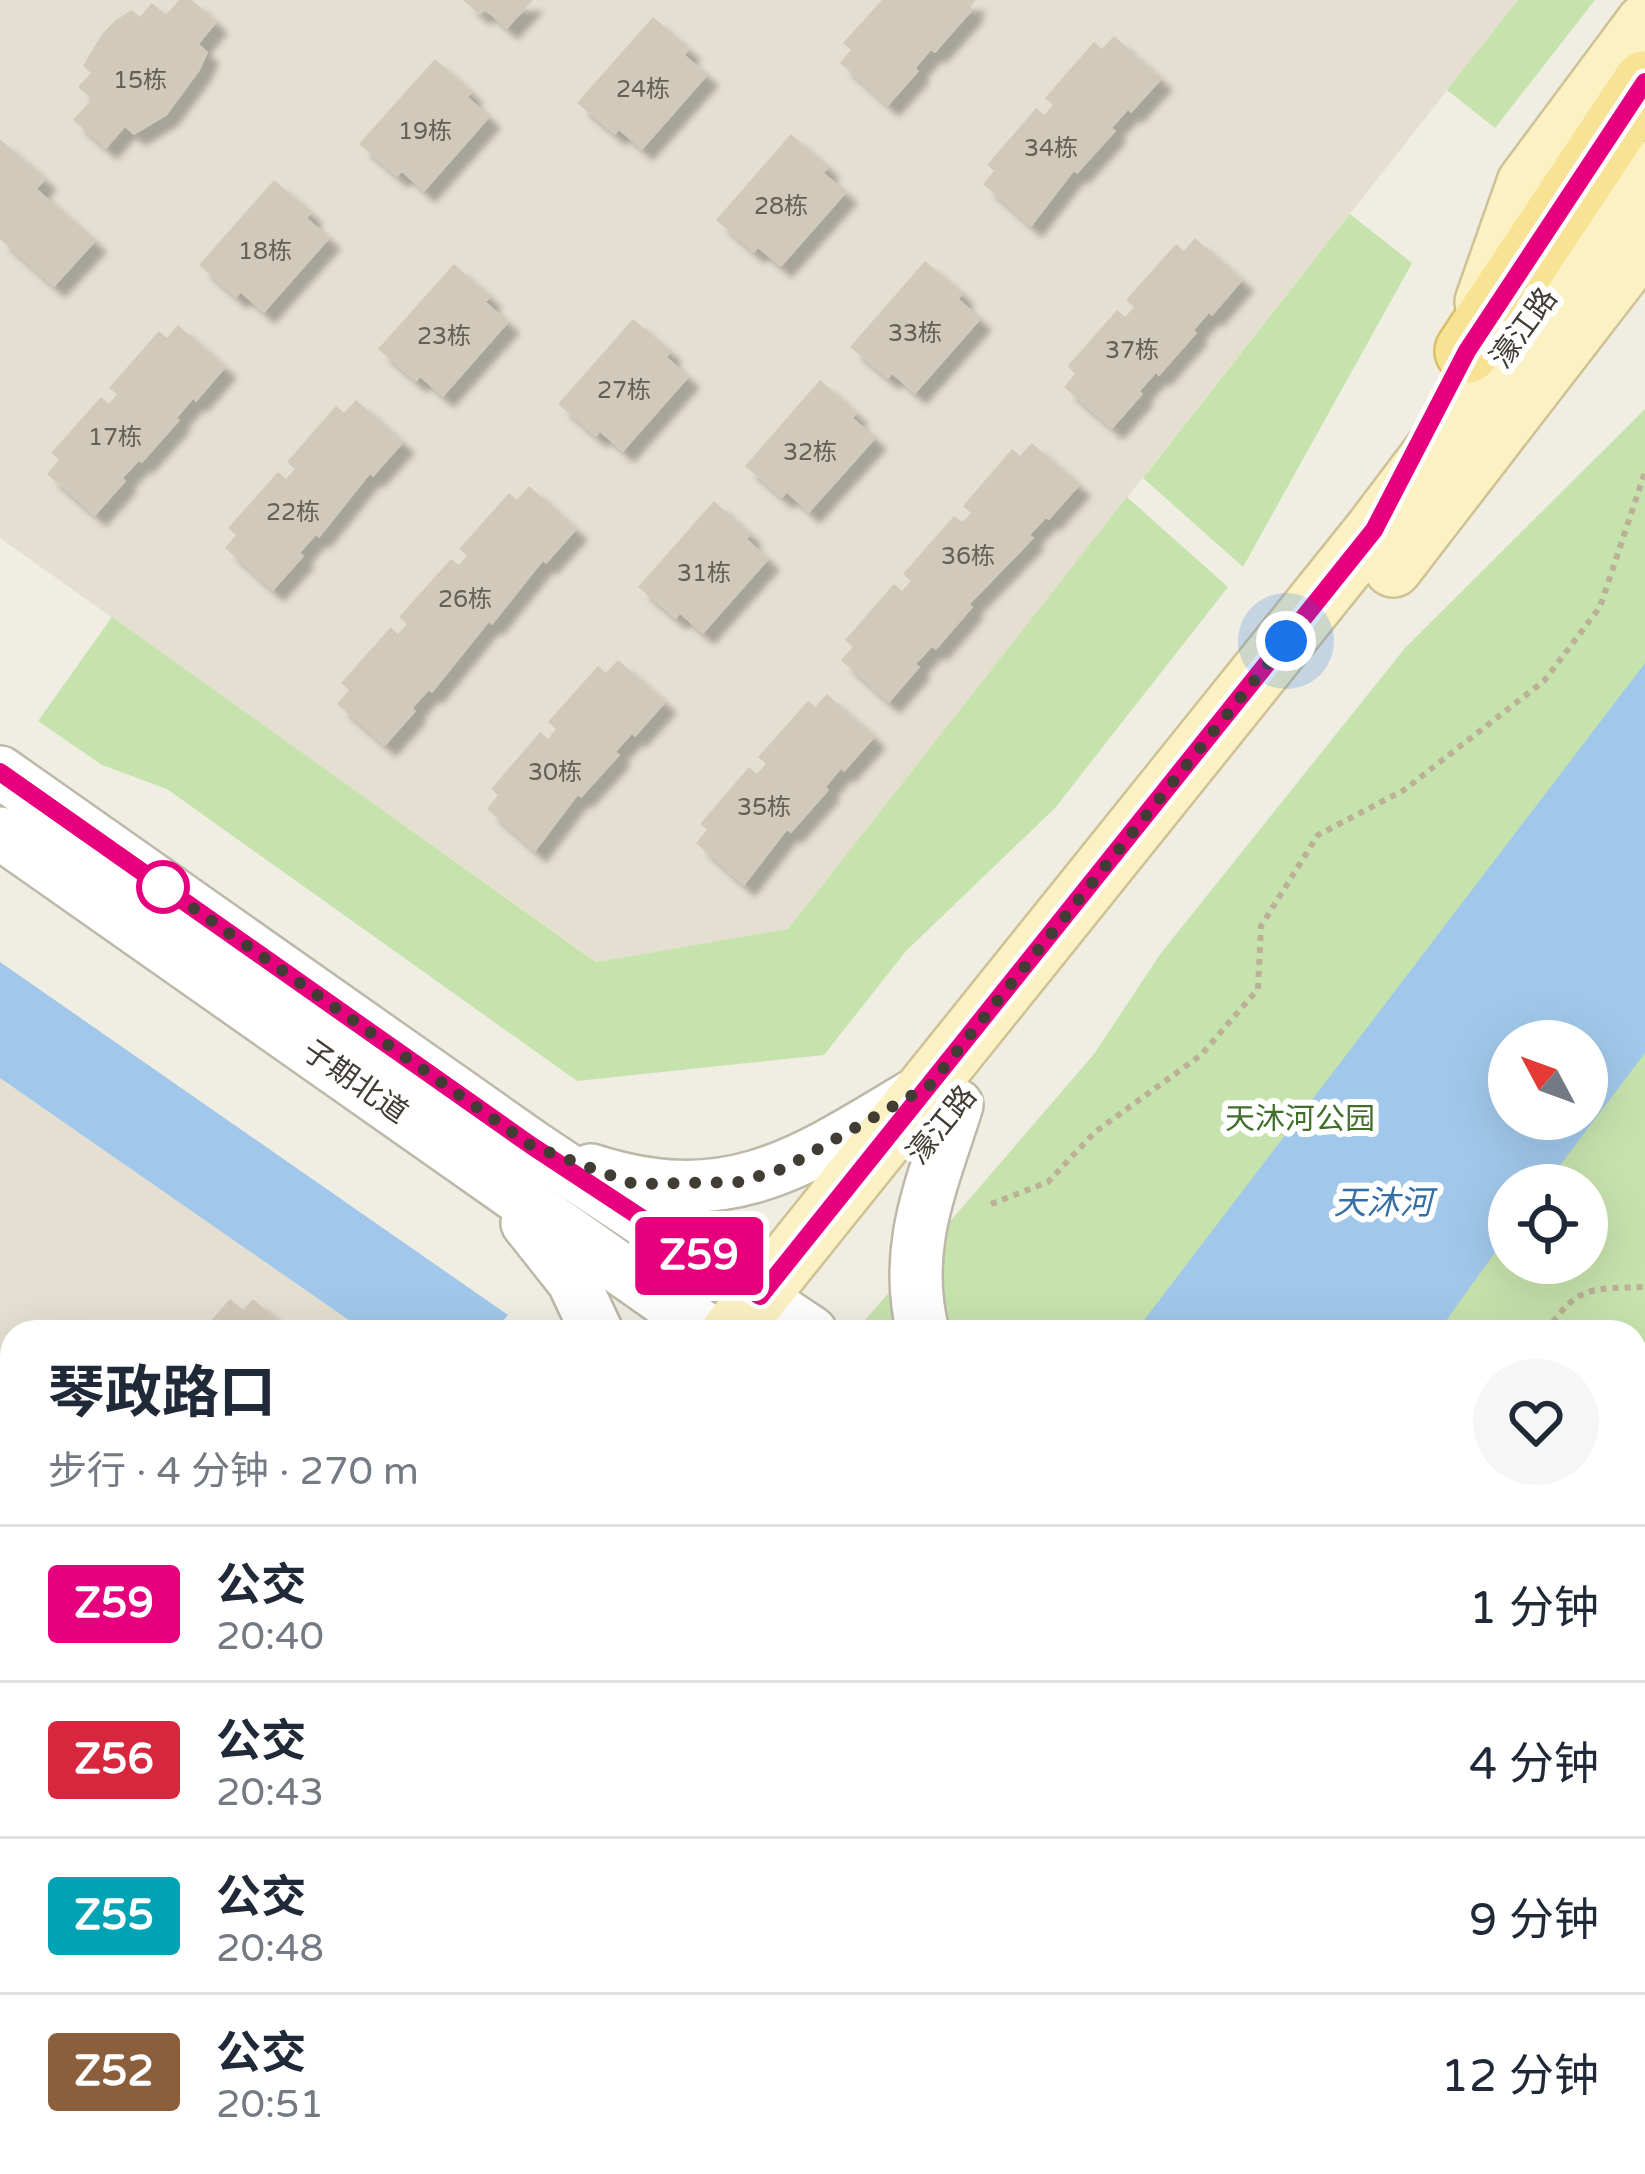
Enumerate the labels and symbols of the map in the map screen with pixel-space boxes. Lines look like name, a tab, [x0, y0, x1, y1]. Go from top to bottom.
house number: 15栋	[113, 66, 167, 95]
house number: 24栋	[616, 75, 670, 104]
house number: 19栋	[398, 117, 452, 146]
house number: 34栋	[1024, 134, 1078, 163]
house number: 28栋	[754, 192, 808, 221]
house number: 18栋	[238, 237, 292, 266]
street label: 濠江路	[1483, 281, 1565, 375]
house number: 33栋	[888, 319, 942, 348]
house number: 23栋	[417, 322, 471, 351]
house number: 37栋	[1105, 336, 1159, 365]
house number: 27栋	[597, 376, 651, 405]
house number: 17栋	[88, 423, 142, 452]
house number: 32栋	[783, 438, 837, 467]
house number: 22栋	[266, 498, 320, 527]
house number: 36栋	[941, 542, 995, 571]
house number: 31栋	[677, 559, 731, 588]
house number: 26栋	[438, 585, 492, 614]
your location	[1256, 611, 1316, 671]
house number: 30栋	[528, 758, 582, 787]
house number: 35栋	[737, 793, 791, 822]
unlabelled marker	[138, 862, 188, 912]
north arrow	[1488, 1020, 1608, 1140]
street label: 子期北道	[295, 1032, 415, 1132]
street label: 濠江路	[899, 1078, 985, 1172]
park label: 天沐河公园	[1225, 1101, 1375, 1138]
water label: 天沐河	[1334, 1184, 1439, 1223]
line badge: Z59	[630, 1217, 768, 1295]

